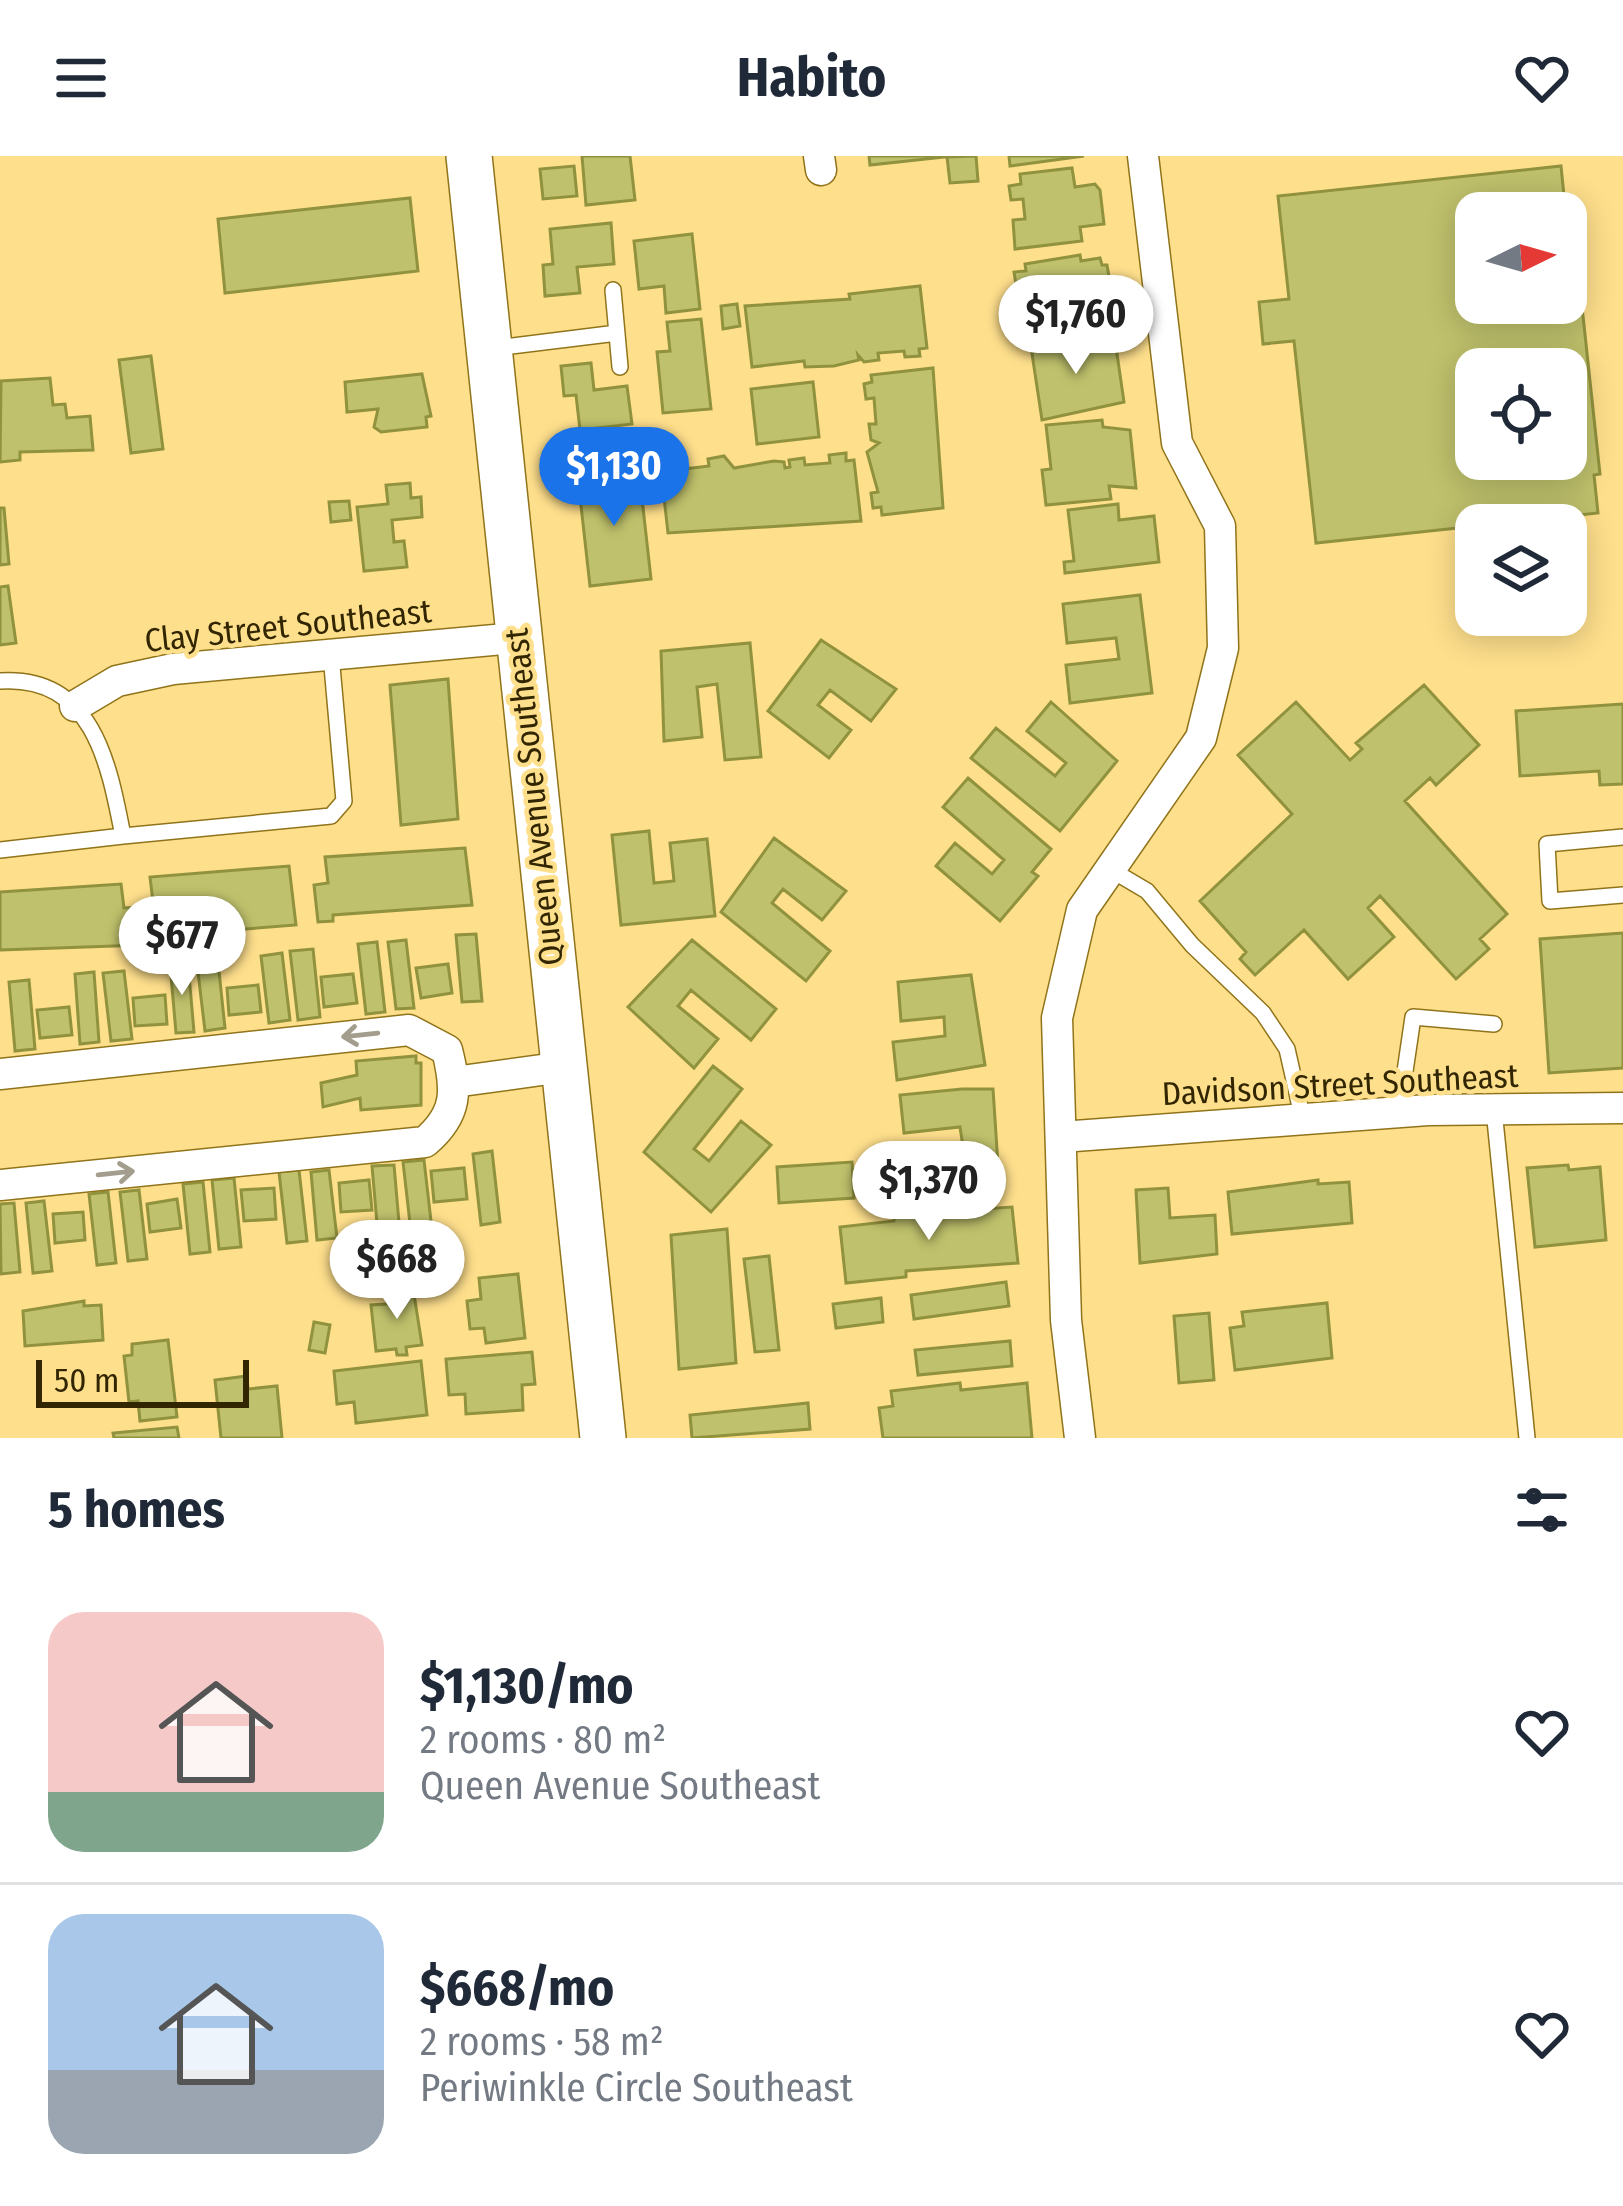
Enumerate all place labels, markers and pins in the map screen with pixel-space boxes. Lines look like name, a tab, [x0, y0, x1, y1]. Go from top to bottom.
pin: $1,760	[978, 275, 1174, 377]
pin: $1,130	[516, 427, 712, 529]
pin: $677	[111, 896, 253, 998]
pin: $1,370	[831, 1141, 1027, 1243]
pin: $668	[326, 1220, 468, 1322]

